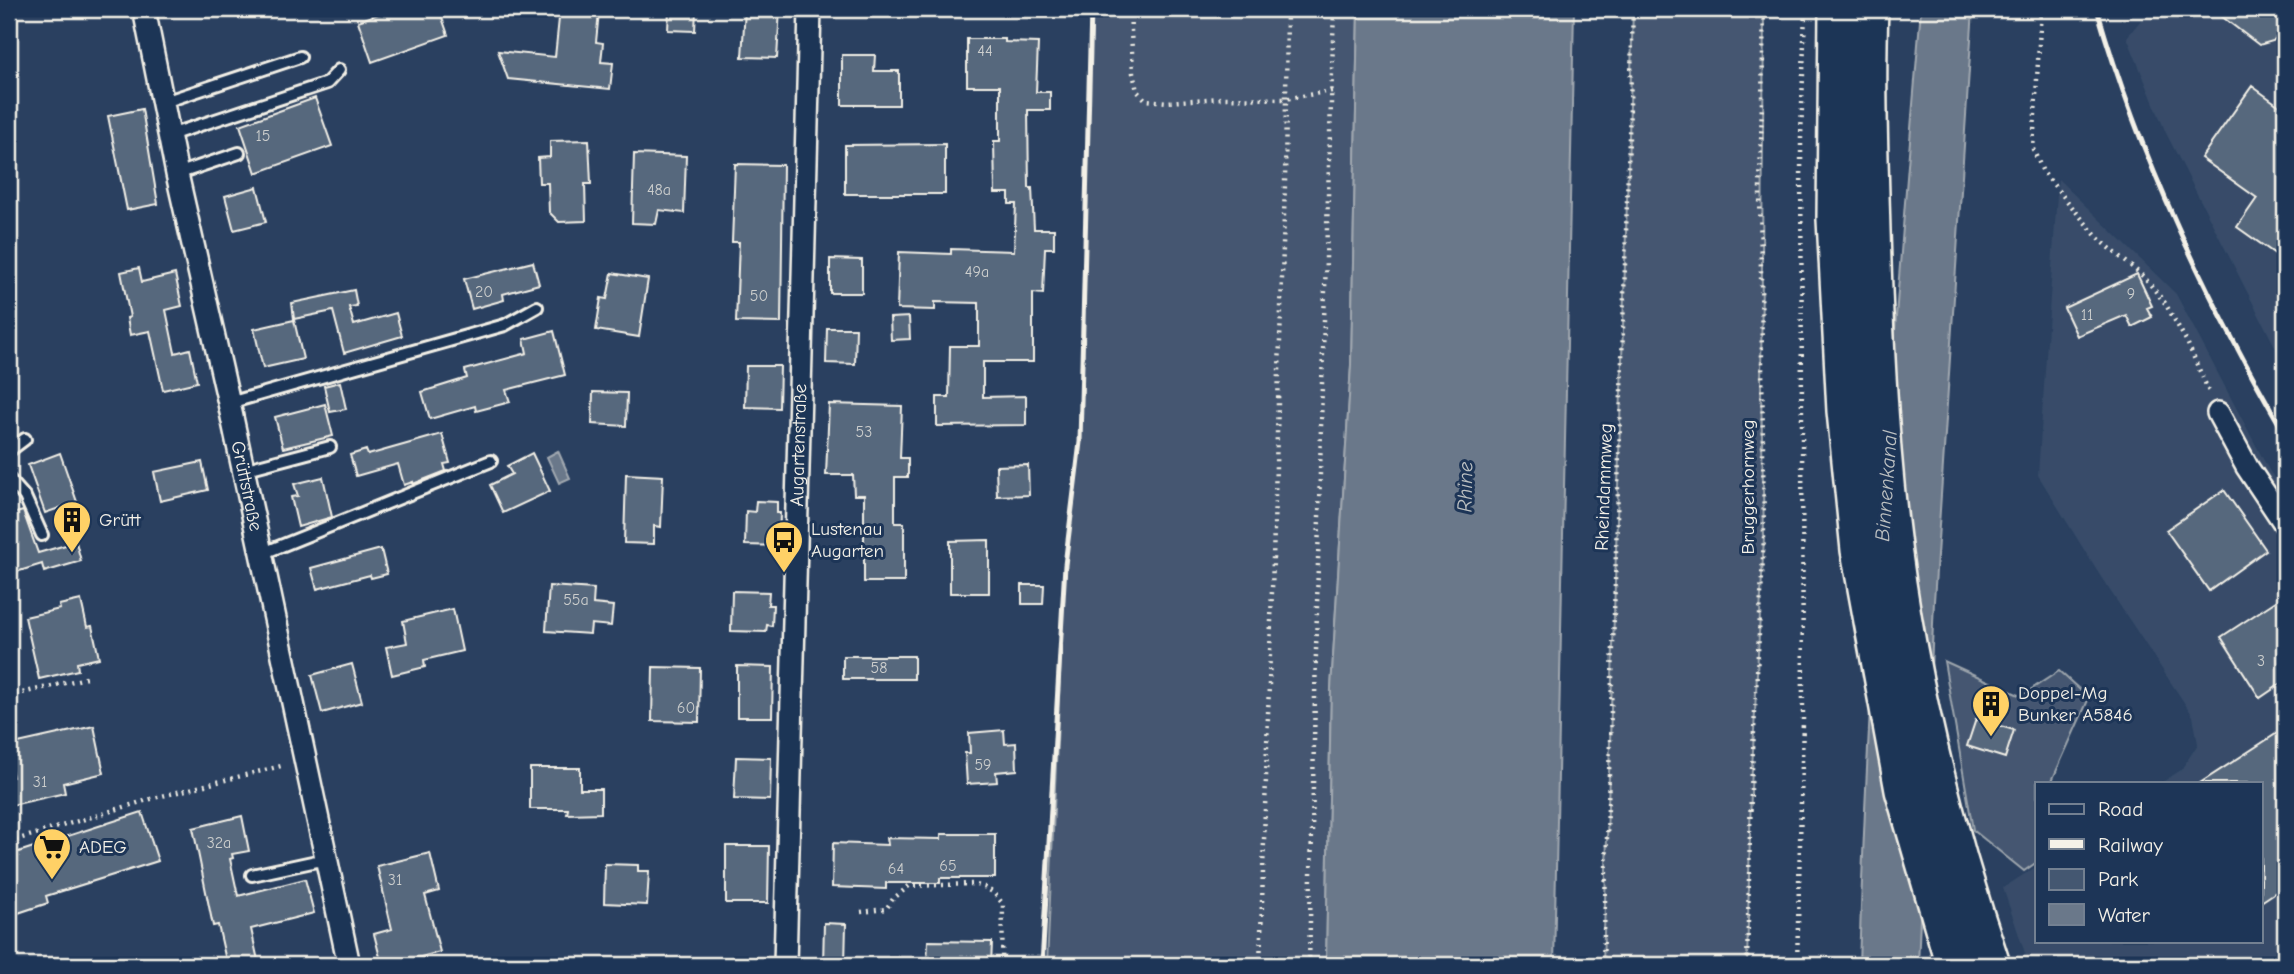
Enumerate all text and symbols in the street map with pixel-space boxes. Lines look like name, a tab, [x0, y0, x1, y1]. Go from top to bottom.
house number: 44	[977, 42, 993, 60]
house number: 15	[255, 127, 271, 145]
house number: 48a	[647, 181, 671, 199]
house number: 49a	[965, 263, 989, 281]
house number: 20	[475, 283, 493, 301]
house number: 9	[2127, 285, 2135, 303]
house number: 50	[750, 287, 768, 305]
house number: 11	[2081, 306, 2093, 324]
street label: Augartenstraße	[786, 383, 811, 507]
street label: Bruggerhornweg	[1737, 419, 1759, 555]
house number: 53	[856, 423, 872, 441]
street label: Rheindammweg	[1591, 423, 1617, 551]
water label: Binnenkanal	[1870, 429, 1902, 542]
street label: Grüttstraße	[226, 439, 267, 533]
water label: Rhine	[1453, 461, 1477, 513]
building icon: Grütt	[51, 499, 93, 554]
place label: Grütt	[99, 509, 141, 531]
place label: Lustenau Augarten	[811, 518, 884, 562]
bus stop icon: Lustenau Augarten	[763, 519, 805, 574]
house number: 55a	[563, 591, 589, 609]
house number: 3	[2257, 652, 2265, 670]
house number: 58	[871, 659, 887, 677]
place label: Doppel-Mg Bunker A5846	[2018, 682, 2133, 726]
building icon: Doppel-Mg Bunker A5846	[1970, 683, 2012, 738]
house number: 60	[677, 699, 695, 717]
house number: 59	[974, 756, 992, 774]
house number: 31	[33, 773, 47, 791]
legend	[2035, 782, 2262, 942]
text: Road	[2098, 797, 2143, 821]
supermarket icon: ADEG	[31, 826, 73, 881]
text: Railway	[2098, 833, 2163, 857]
house number: 32a	[207, 834, 231, 852]
place label: ADEG	[79, 836, 127, 858]
house number: 65	[939, 857, 957, 875]
house number: 64	[888, 860, 904, 878]
text: Park	[2098, 867, 2138, 891]
house number: 31	[388, 871, 402, 889]
text: Water	[2098, 903, 2151, 927]

